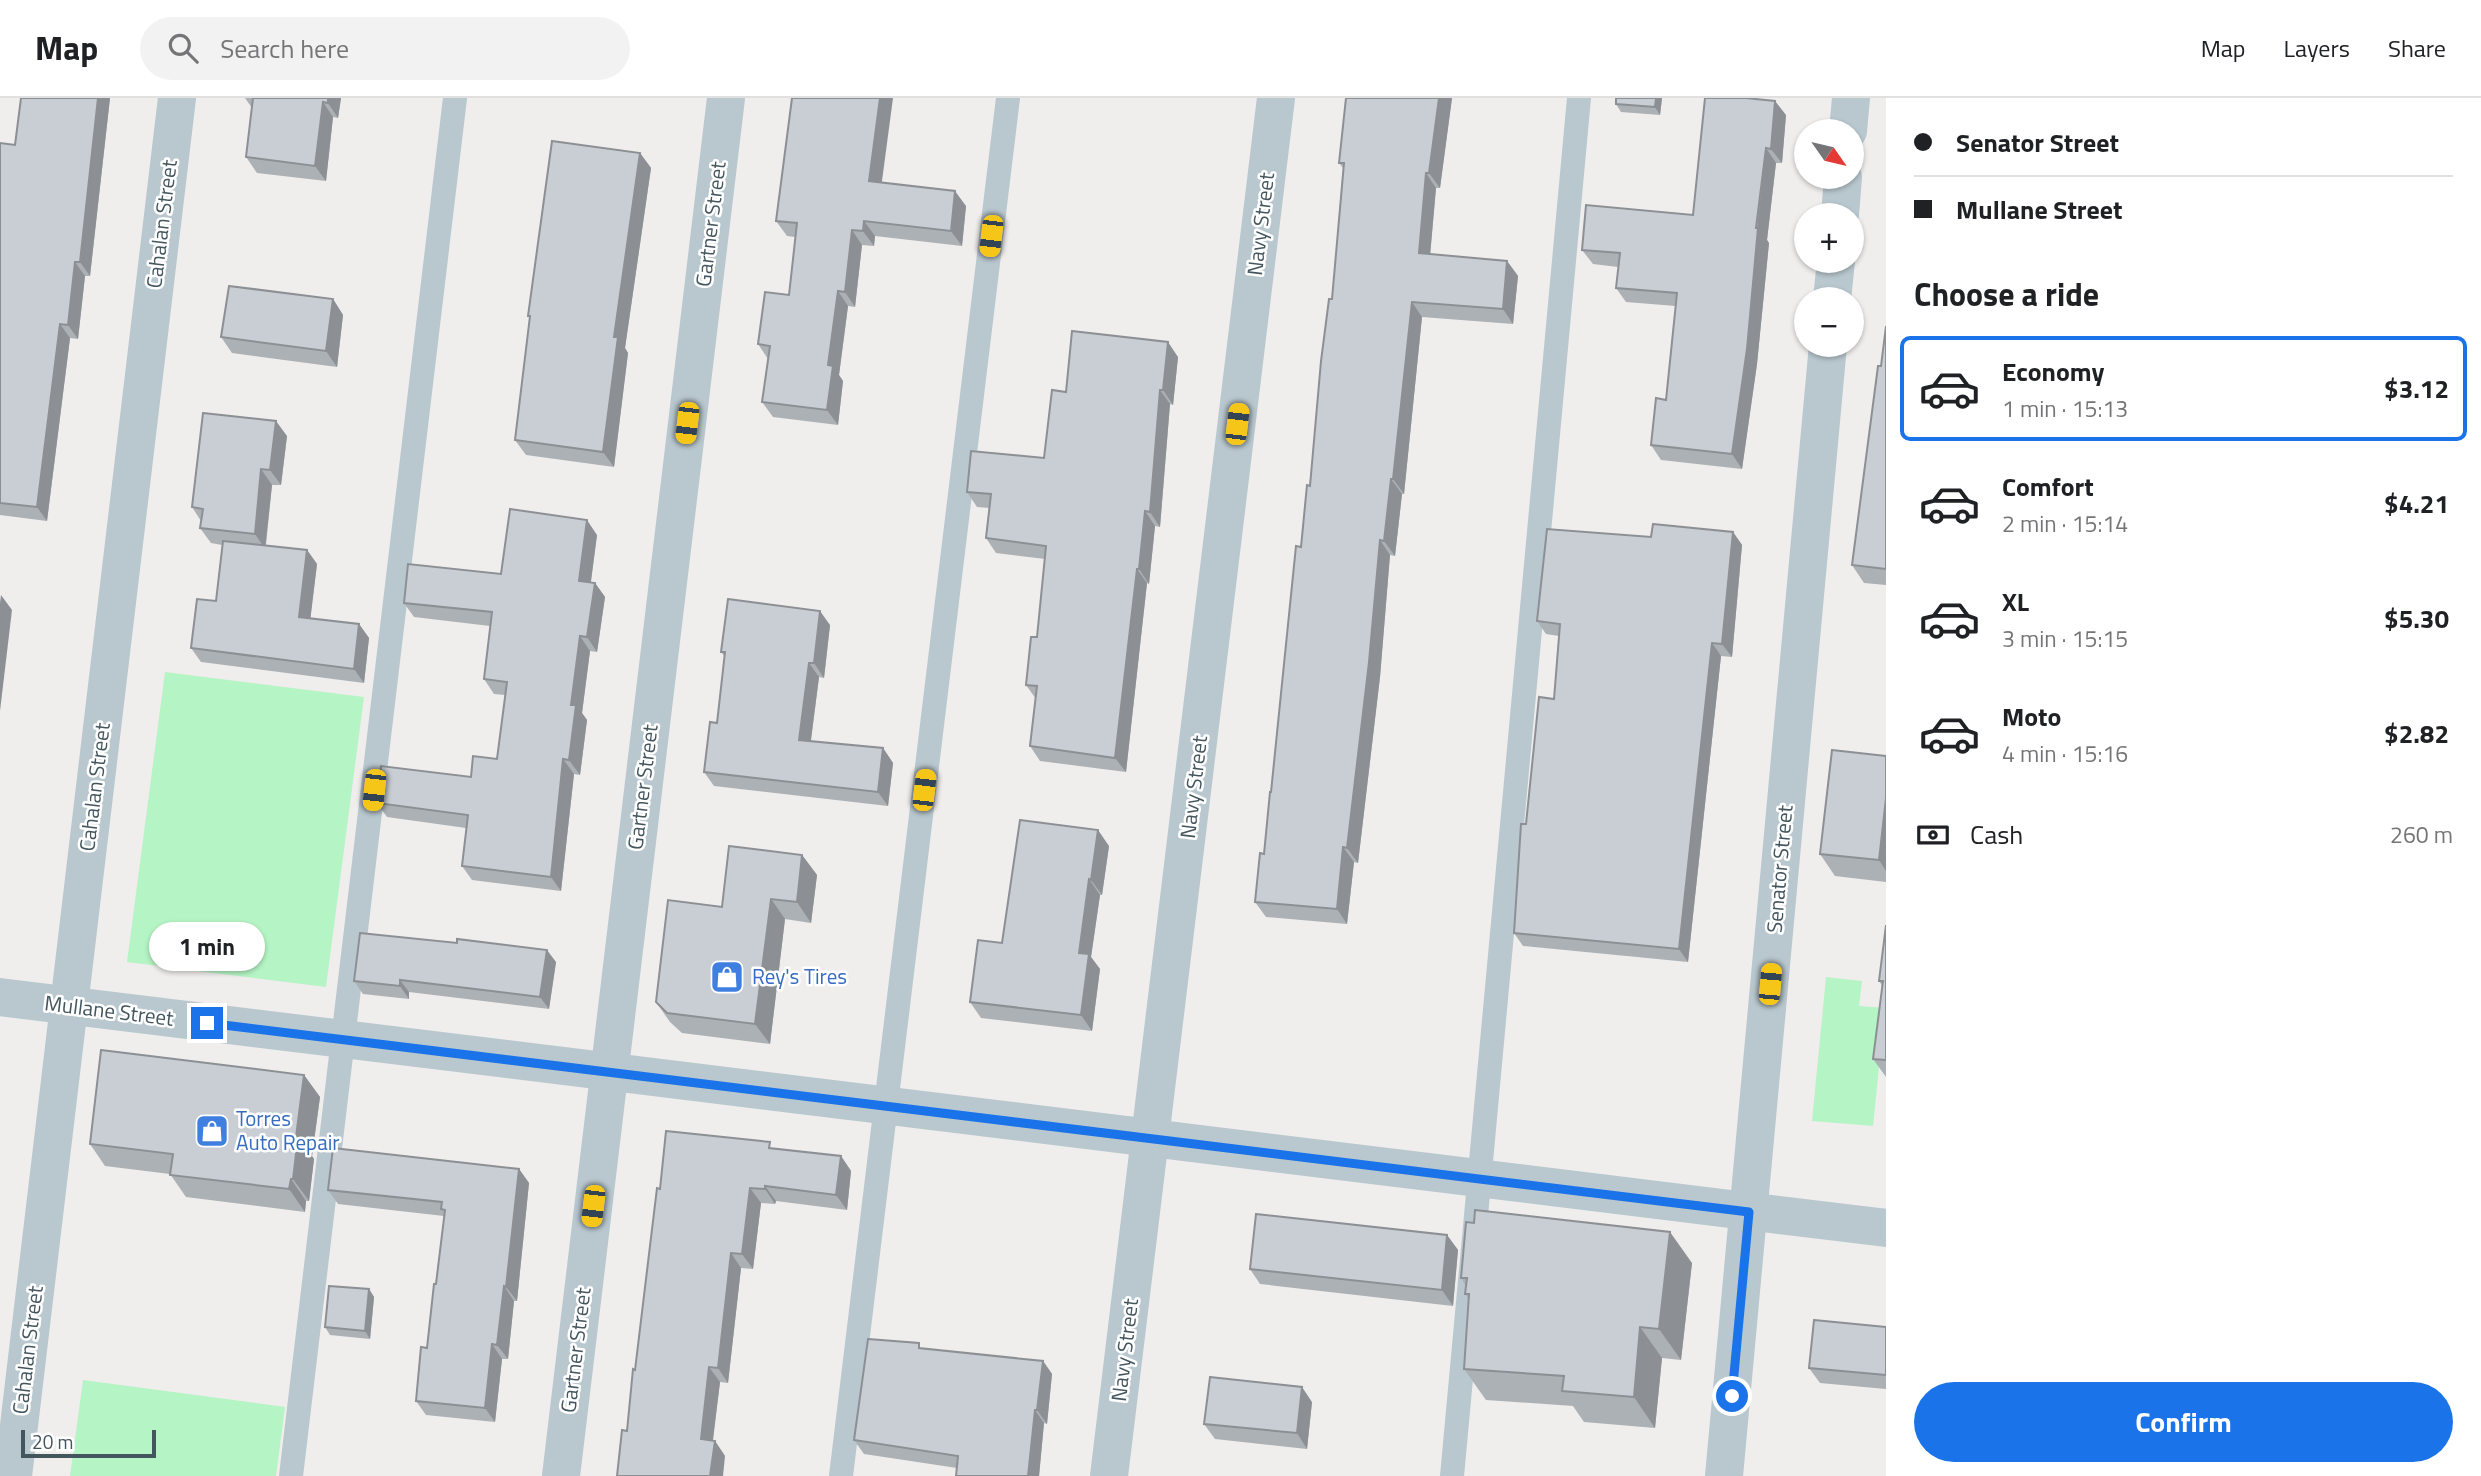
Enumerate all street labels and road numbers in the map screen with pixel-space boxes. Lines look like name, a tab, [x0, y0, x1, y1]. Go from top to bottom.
street label: Cahalan Street	[137, 157, 185, 290]
street label: Gartner Street	[686, 159, 734, 288]
street label: Navy Street	[1238, 170, 1282, 277]
street label: Cahalan Street	[70, 720, 118, 853]
street label: Gartner Street	[618, 722, 666, 851]
street label: Navy Street	[1171, 733, 1215, 840]
street label: Senator Street	[1757, 803, 1801, 934]
street label: Mullane Street	[43, 986, 176, 1034]
street label: Cahalan Street	[3, 1283, 51, 1416]
street label: Gartner Street	[551, 1285, 599, 1414]
street label: Navy Street	[1102, 1296, 1146, 1403]

